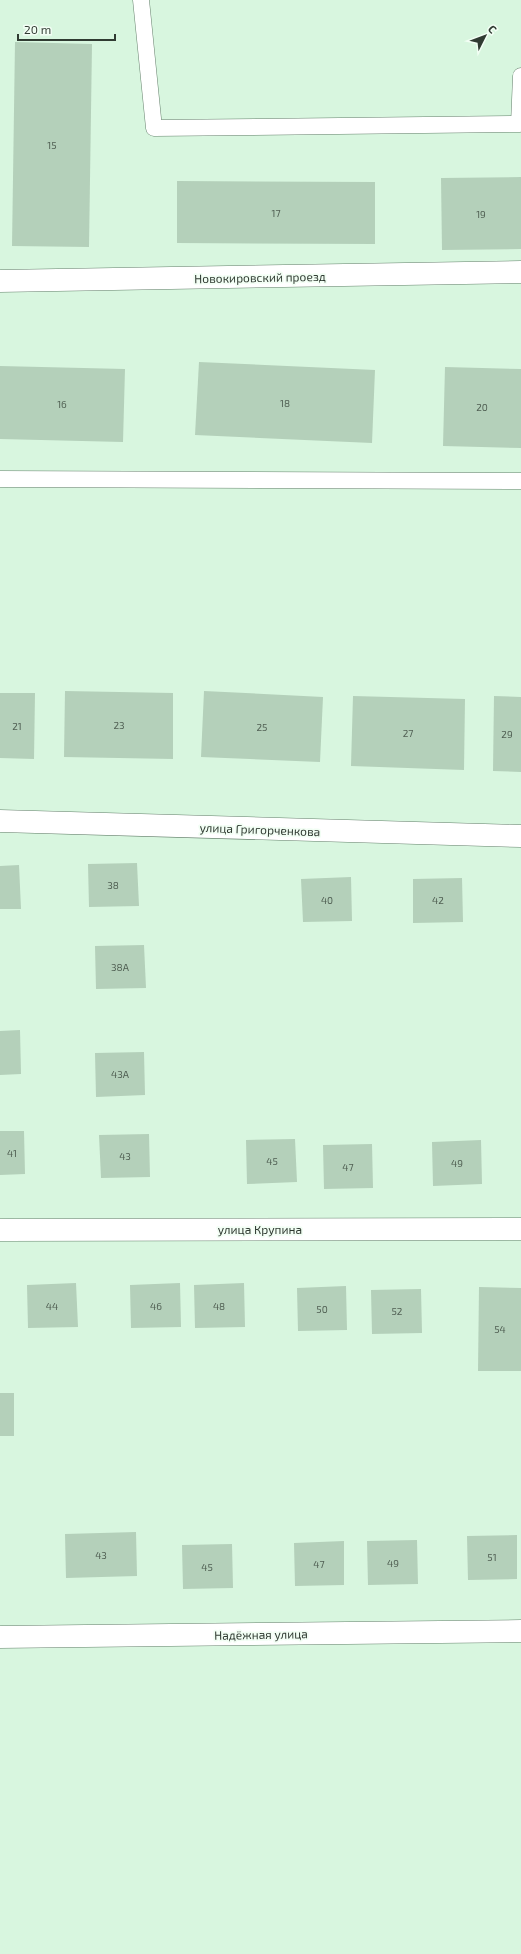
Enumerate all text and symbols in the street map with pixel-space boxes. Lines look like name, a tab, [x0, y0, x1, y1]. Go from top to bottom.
scale bar	[18, 16, 115, 42]
north arrow	[465, 16, 505, 56]
text: 20 m	[24, 22, 51, 36]
text: С	[486, 22, 500, 36]
house number: 15	[47, 139, 57, 151]
house number: 17	[271, 207, 281, 219]
house number: 19	[476, 208, 486, 220]
street label: Новокировский проезд	[194, 269, 326, 285]
house number: 18	[280, 397, 290, 409]
house number: 16	[57, 398, 67, 410]
house number: 20	[476, 401, 488, 413]
house number: 23	[113, 719, 125, 731]
house number: 21	[12, 720, 22, 732]
house number: 25	[257, 721, 267, 733]
house number: 27	[403, 727, 413, 739]
house number: 29	[501, 728, 513, 740]
street label: улица Григорченкова	[199, 820, 321, 839]
house number: 38	[107, 879, 119, 891]
house number: 40	[321, 894, 333, 906]
house number: 42	[432, 894, 444, 906]
house number: 38А	[111, 961, 130, 973]
house number: 43А	[111, 1068, 130, 1080]
house number: 41	[7, 1147, 17, 1159]
house number: 43	[119, 1150, 131, 1162]
house number: 45	[266, 1155, 278, 1167]
house number: 49	[451, 1157, 463, 1169]
house number: 47	[342, 1161, 354, 1173]
street label: улица Крупина	[218, 1222, 302, 1237]
house number: 44	[46, 1300, 58, 1312]
house number: 46	[150, 1300, 162, 1312]
house number: 48	[213, 1300, 225, 1312]
house number: 50	[316, 1303, 328, 1315]
house number: 52	[392, 1305, 403, 1317]
house number: 54	[494, 1323, 506, 1335]
house number: 43	[95, 1549, 107, 1561]
house number: 51	[487, 1551, 497, 1563]
house number: 49	[387, 1557, 399, 1569]
house number: 47	[313, 1558, 325, 1570]
house number: 45	[201, 1561, 213, 1573]
street label: Надёжная улица	[214, 1626, 308, 1643]

